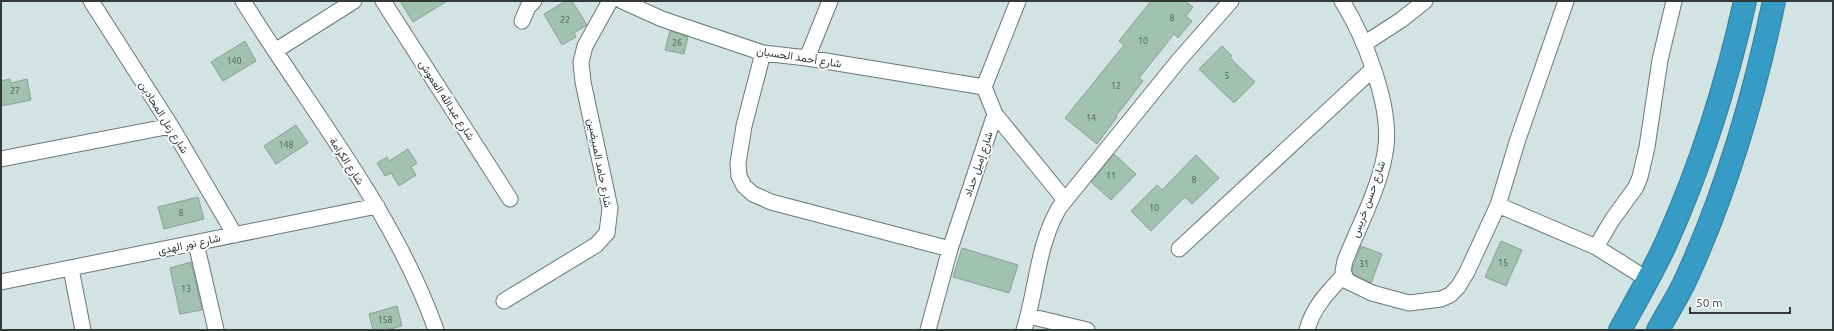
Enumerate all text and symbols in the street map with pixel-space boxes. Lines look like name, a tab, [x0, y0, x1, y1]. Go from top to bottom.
house number: 8	[1169, 13, 1175, 23]
house number: 22	[560, 15, 570, 25]
house number: 10	[1138, 36, 1148, 46]
house number: 26	[672, 38, 682, 48]
street label: شارع أحمد الحسبان	[755, 44, 843, 72]
house number: 140	[226, 56, 242, 66]
street label: شارع عبدالله العموش	[415, 58, 477, 143]
house number: 5	[1224, 71, 1230, 81]
street label: شارع زعل المحادين	[135, 79, 191, 157]
house number: 12	[1111, 81, 1121, 91]
house number: 27	[10, 86, 20, 96]
house number: 14	[1086, 113, 1096, 123]
street label: شارع حامد المبيضين	[583, 117, 615, 209]
street label: شارع إميل حداد	[961, 129, 997, 199]
street label: شارع الكرامة	[326, 135, 367, 188]
house number: 148	[278, 140, 294, 150]
street label: شارع حسن خريس	[1349, 159, 1389, 240]
house number: 11	[1106, 171, 1116, 181]
house number: 8	[1191, 175, 1197, 185]
house number: 10	[1149, 203, 1159, 213]
house number: 8	[178, 208, 184, 218]
street label: شارع نور الهدى	[157, 231, 222, 258]
house number: 15	[1498, 258, 1508, 268]
house number: 31	[1359, 259, 1369, 269]
house number: 13	[181, 284, 191, 294]
scale bar	[1690, 289, 1790, 315]
text: 50 m	[1696, 296, 1723, 309]
house number: 158	[377, 315, 393, 325]

